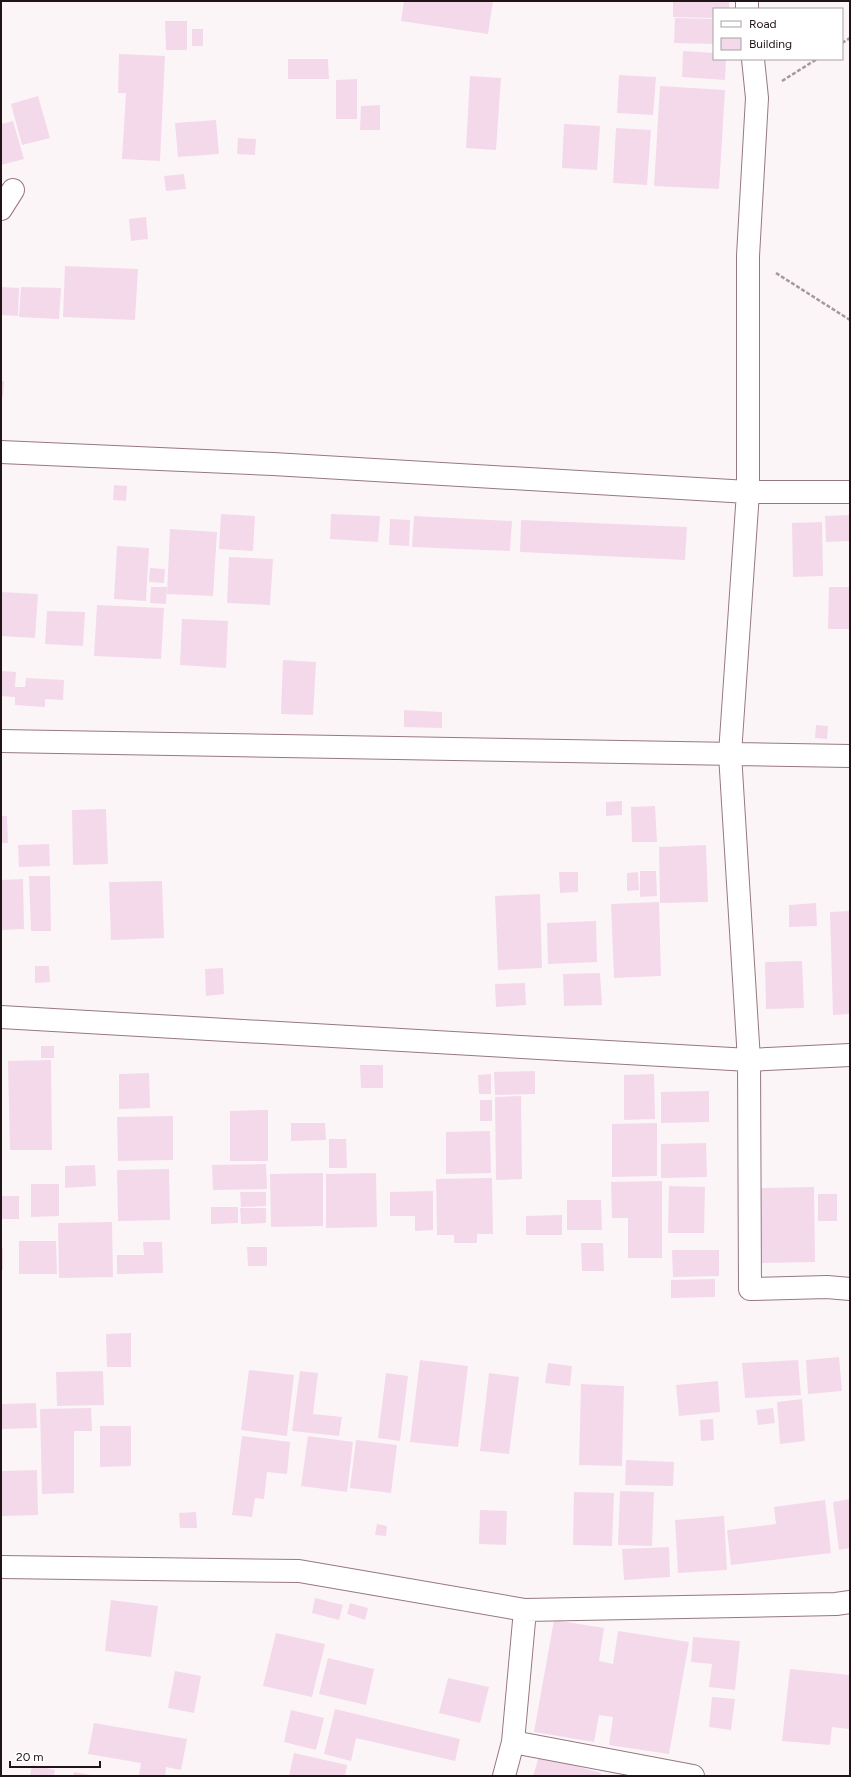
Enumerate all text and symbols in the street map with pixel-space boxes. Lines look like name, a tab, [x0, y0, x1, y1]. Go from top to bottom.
legend	[713, 8, 843, 60]
text: Road	[749, 17, 777, 31]
text: Building	[749, 37, 792, 51]
scale bar	[10, 1743, 100, 1769]
text: 20 m	[16, 1750, 44, 1764]

